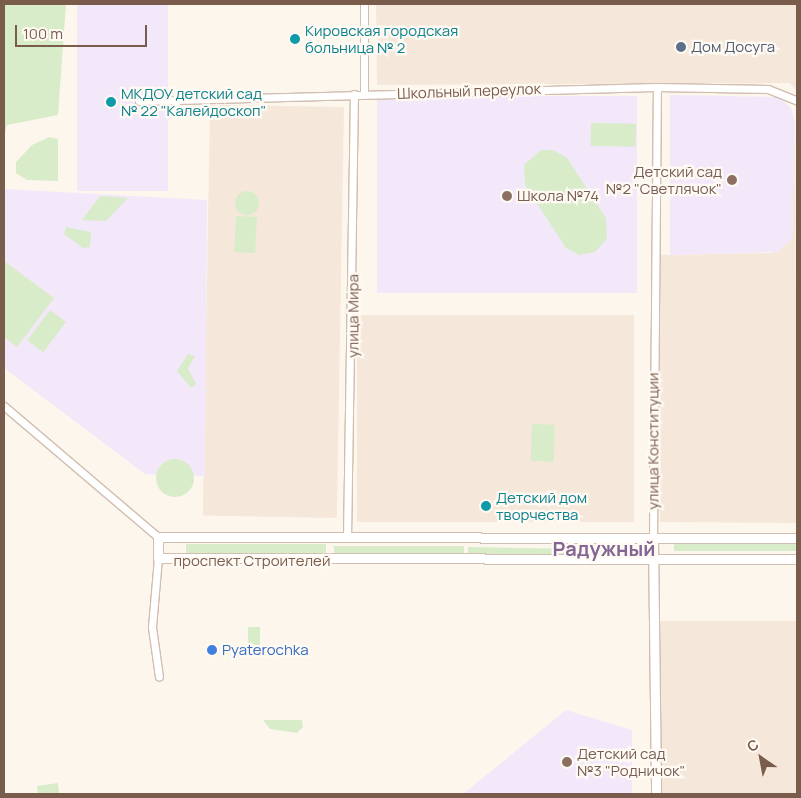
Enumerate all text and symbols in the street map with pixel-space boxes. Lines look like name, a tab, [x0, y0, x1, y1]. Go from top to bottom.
scale bar	[18, 15, 150, 47]
place label: Кировская городская больница № 2	[305, 21, 458, 56]
text: 100 m	[23, 23, 63, 44]
marker: Кировская городская больница № 2	[289, 33, 301, 45]
place label: Дом Досуга	[691, 38, 775, 56]
marker: Дом Досуга	[675, 41, 687, 53]
street label: Школьный переулок	[397, 79, 541, 103]
place label: МКДОУ детский сад № 22 "Калейдоскоп"	[121, 84, 266, 119]
marker: МКДОУ детский сад № 22 "Калейдоскоп"	[105, 96, 117, 108]
place label: Детский сад №2 "Светлячок"	[606, 162, 722, 197]
marker: Детский сад №2 "Светлячок"	[726, 174, 738, 186]
place label: Школа №74	[517, 187, 599, 205]
marker: Школа №74	[501, 190, 513, 202]
street label: улица Мира	[344, 274, 362, 358]
street label: улица Конституции	[644, 372, 662, 510]
place label: Детский дом творчества	[496, 488, 587, 523]
marker: Детский дом творчества	[480, 500, 492, 512]
district label: Радужный	[553, 536, 655, 560]
street label: проспект Строителей	[174, 552, 330, 570]
place label: Pyaterochka	[222, 641, 309, 659]
marker: Pyaterochka	[206, 644, 218, 656]
north arrow	[736, 733, 786, 783]
text: С	[743, 734, 762, 756]
place label: Детский сад №3 "Родничок"	[577, 744, 685, 779]
marker: Детский сад №3 "Родничок"	[561, 756, 573, 768]

